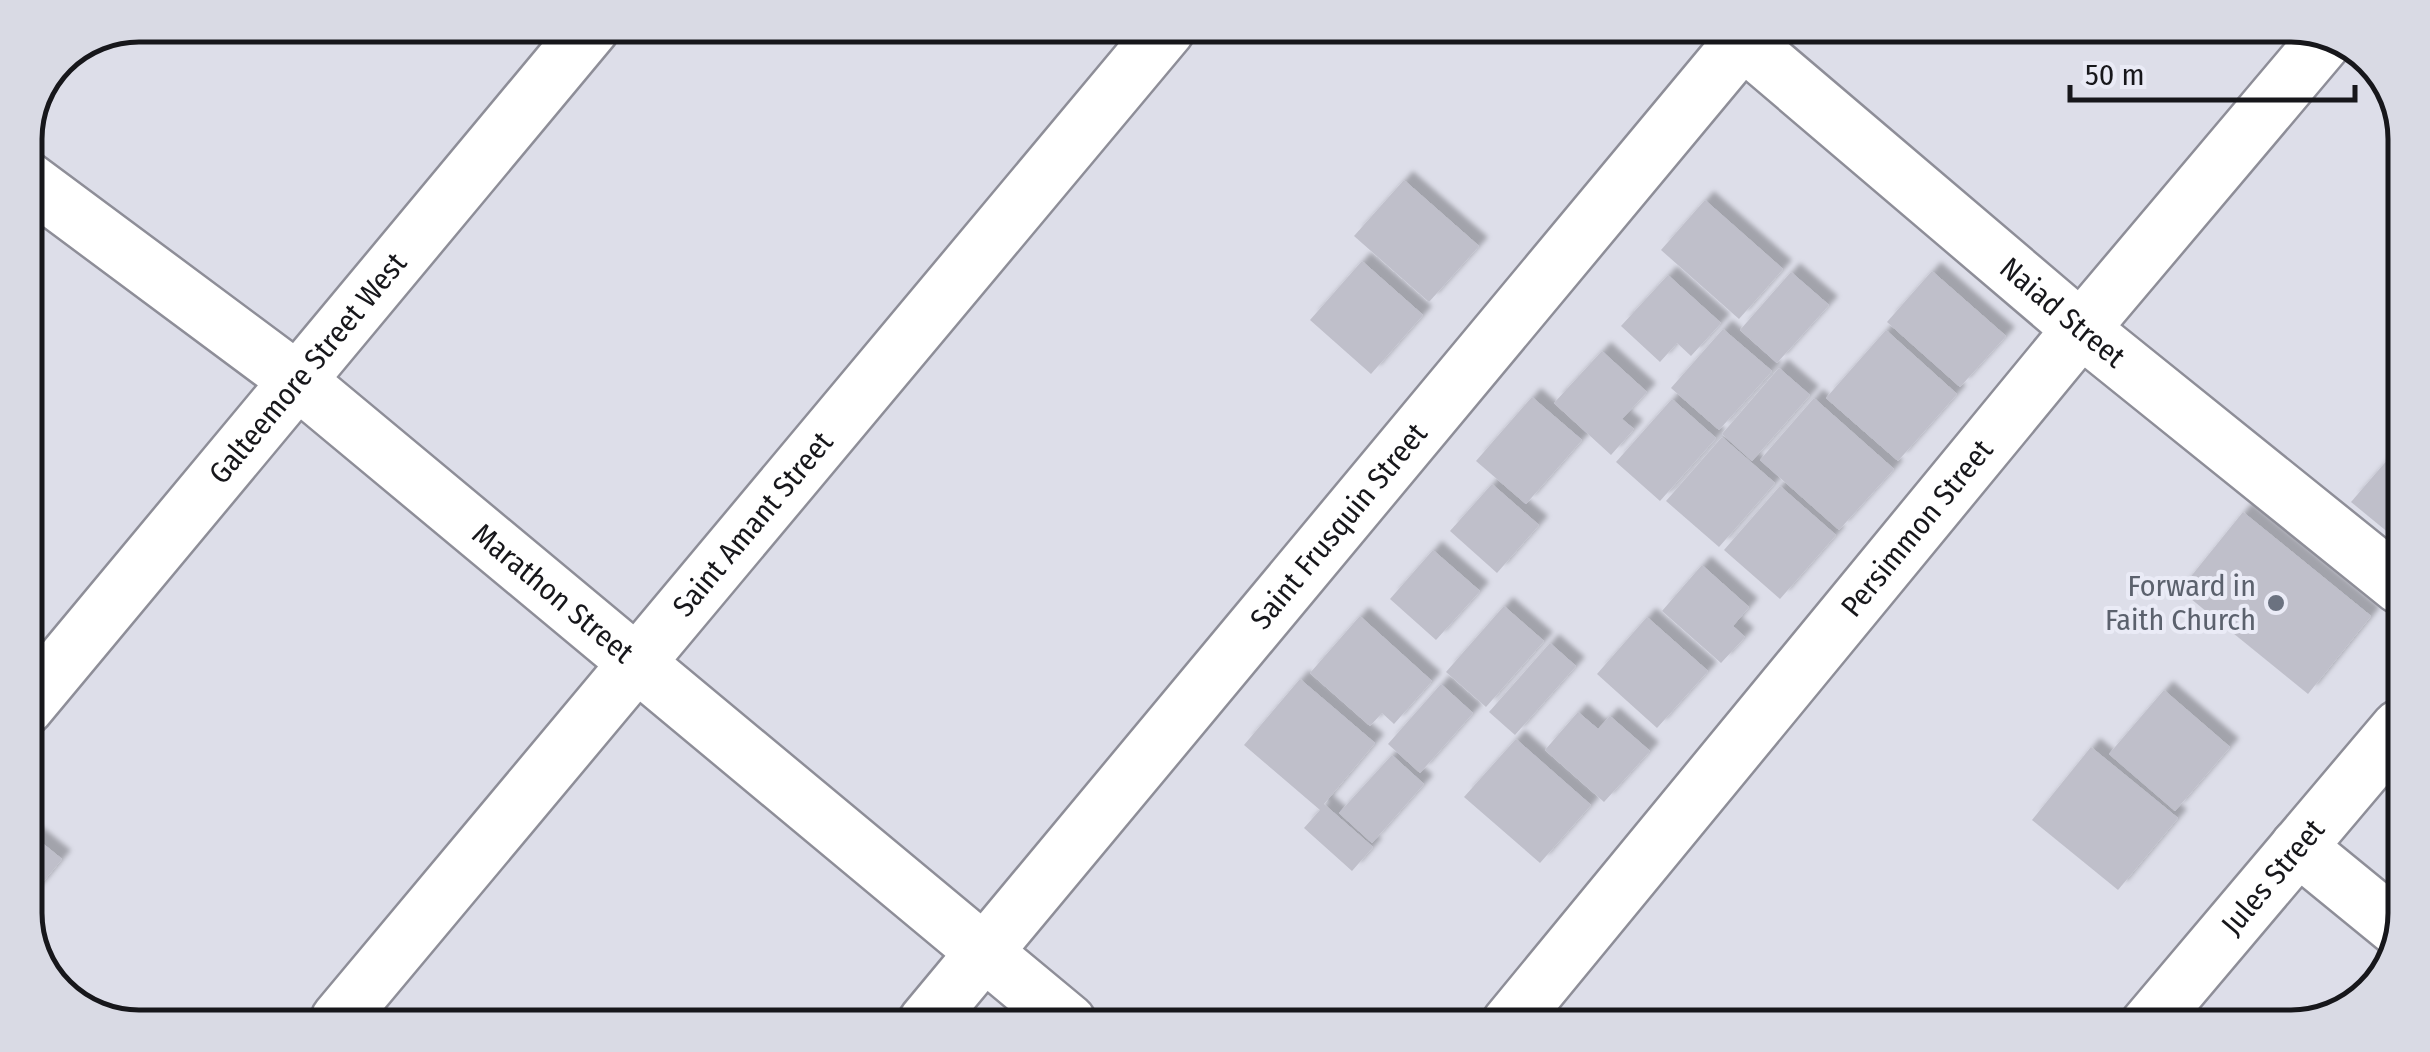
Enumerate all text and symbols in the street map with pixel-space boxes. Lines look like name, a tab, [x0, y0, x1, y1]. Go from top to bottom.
scale bar	[2070, 40, 2355, 102]
text: 50 m	[2085, 57, 2145, 93]
street label: Galteemore Street West	[201, 245, 414, 491]
street label: Naiad Street	[1993, 250, 2132, 375]
street label: Saint Frusquin Street	[1243, 416, 1435, 637]
street label: Saint Amant Street	[665, 424, 840, 624]
street label: Persimmon Street	[1834, 432, 2000, 624]
street label: Marathon Street	[465, 516, 641, 671]
place label: Forward in Faith Church	[2105, 568, 2256, 638]
marker: Forward in Faith Church	[2265, 592, 2287, 614]
street label: Jules Street	[2214, 812, 2332, 942]

